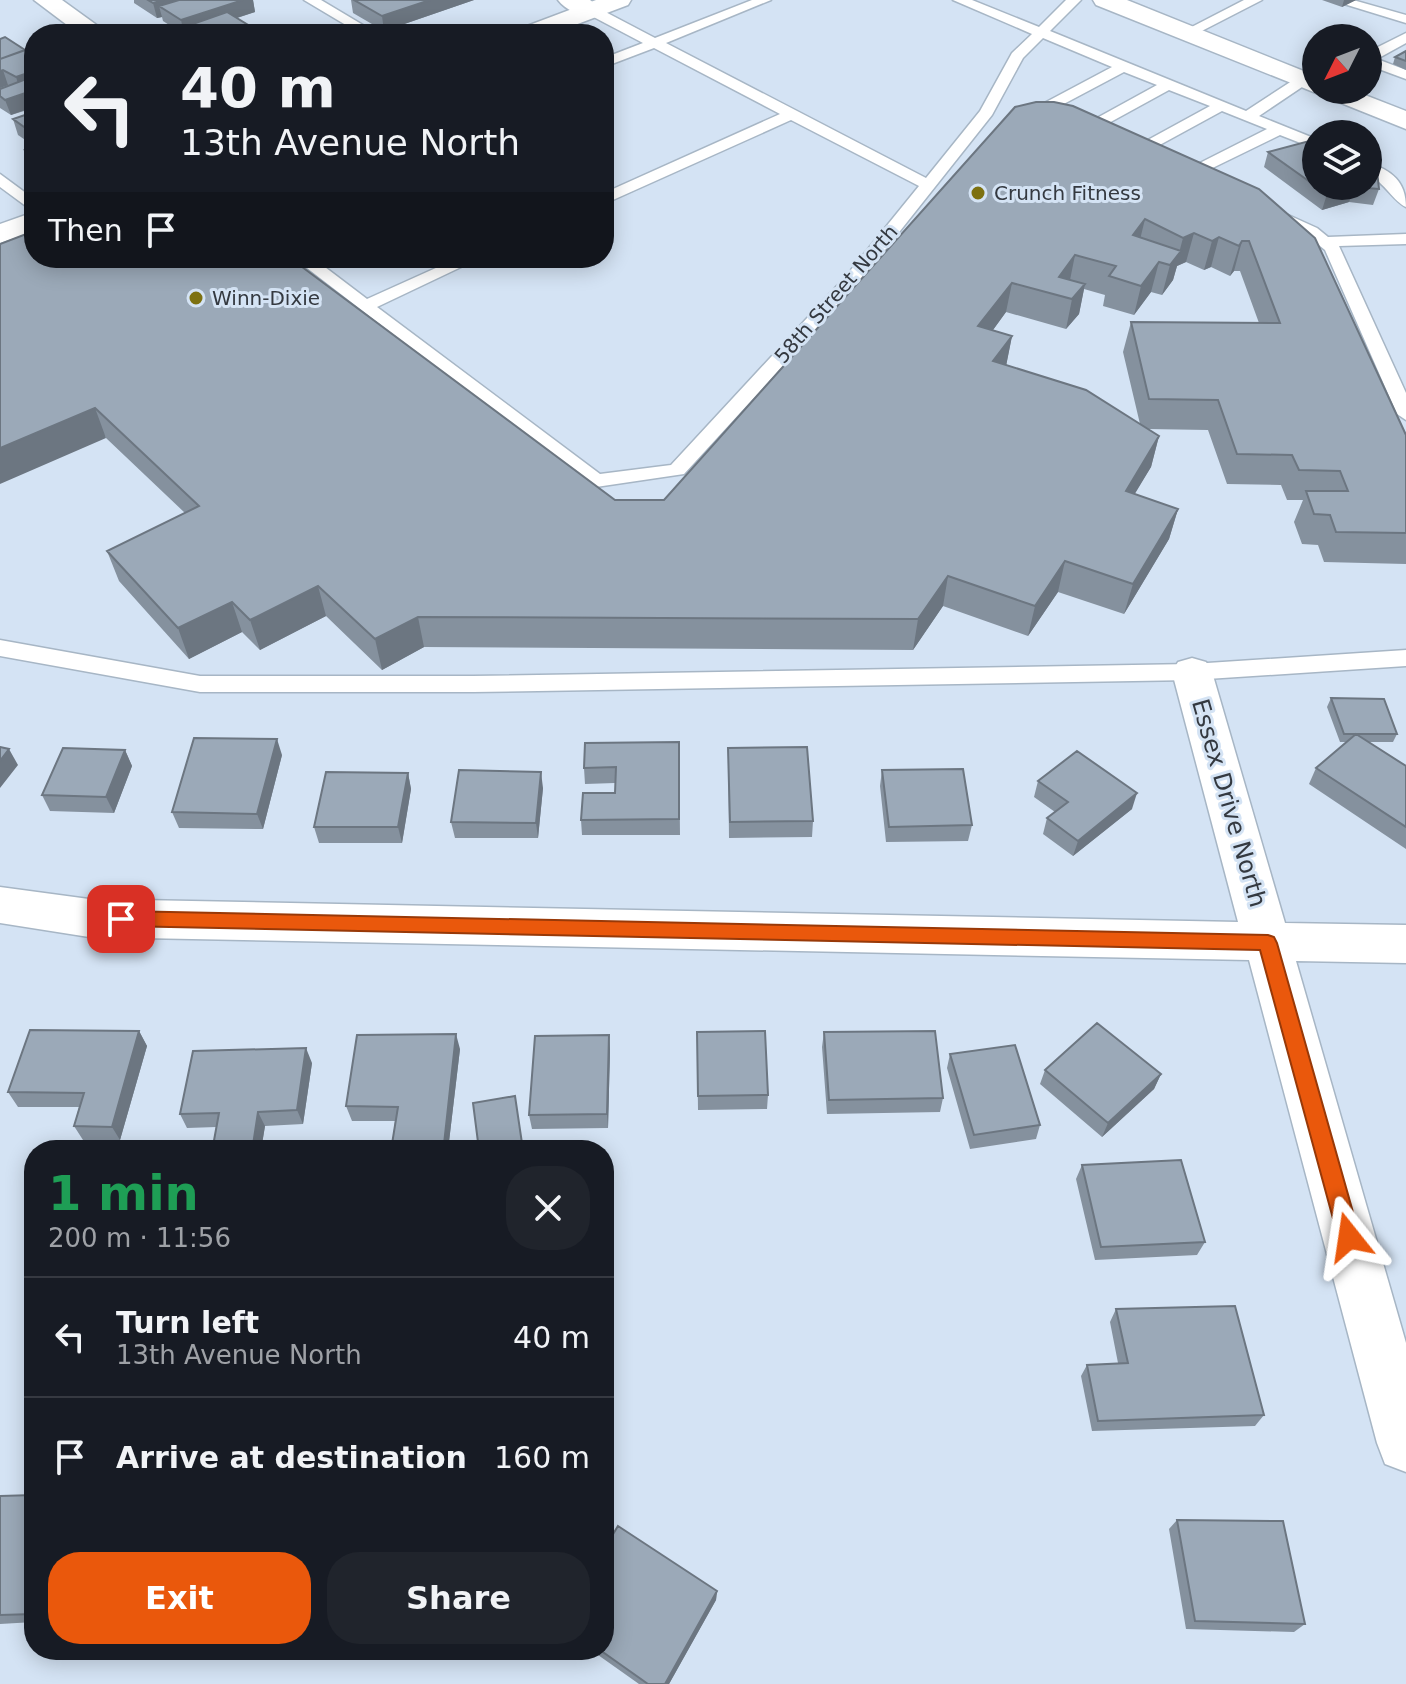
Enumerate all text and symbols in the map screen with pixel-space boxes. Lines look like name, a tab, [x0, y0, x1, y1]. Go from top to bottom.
north arrow	[1302, 24, 1382, 104]
map controls	[1302, 24, 1382, 200]
text: 40 m	[180, 55, 336, 120]
icon: left	[48, 56, 152, 160]
button: layers	[1302, 120, 1382, 200]
text: 13th Avenue North	[180, 122, 520, 163]
place label: Crunch Fitness	[994, 181, 1141, 205]
marker: Crunch Fitness	[969, 184, 987, 202]
icon: arrive	[139, 208, 183, 252]
text: Then	[48, 213, 123, 248]
street label: 58th Street North	[769, 220, 903, 368]
place label: Winn-Dixie	[212, 286, 320, 310]
marker: Winn-Dixie	[187, 289, 205, 307]
street label: Essex Drive North	[1186, 696, 1272, 910]
pin	[87, 885, 155, 953]
icon: arrive	[99, 897, 143, 941]
text: 1 min	[48, 1165, 199, 1221]
button: close	[506, 1166, 590, 1250]
position arrow	[1307, 1195, 1391, 1279]
text: 200 m · 11:56	[48, 1223, 231, 1253]
text: Turn left	[116, 1305, 259, 1340]
icon: left	[48, 1315, 92, 1359]
text: 40 m	[513, 1320, 590, 1355]
text: 13th Avenue North	[116, 1340, 362, 1370]
icon: arrive	[48, 1435, 92, 1479]
text: Arrive at destination	[116, 1440, 467, 1475]
text: 160 m	[494, 1440, 590, 1475]
button: Exit	[48, 1552, 311, 1644]
button: Share	[327, 1552, 590, 1644]

